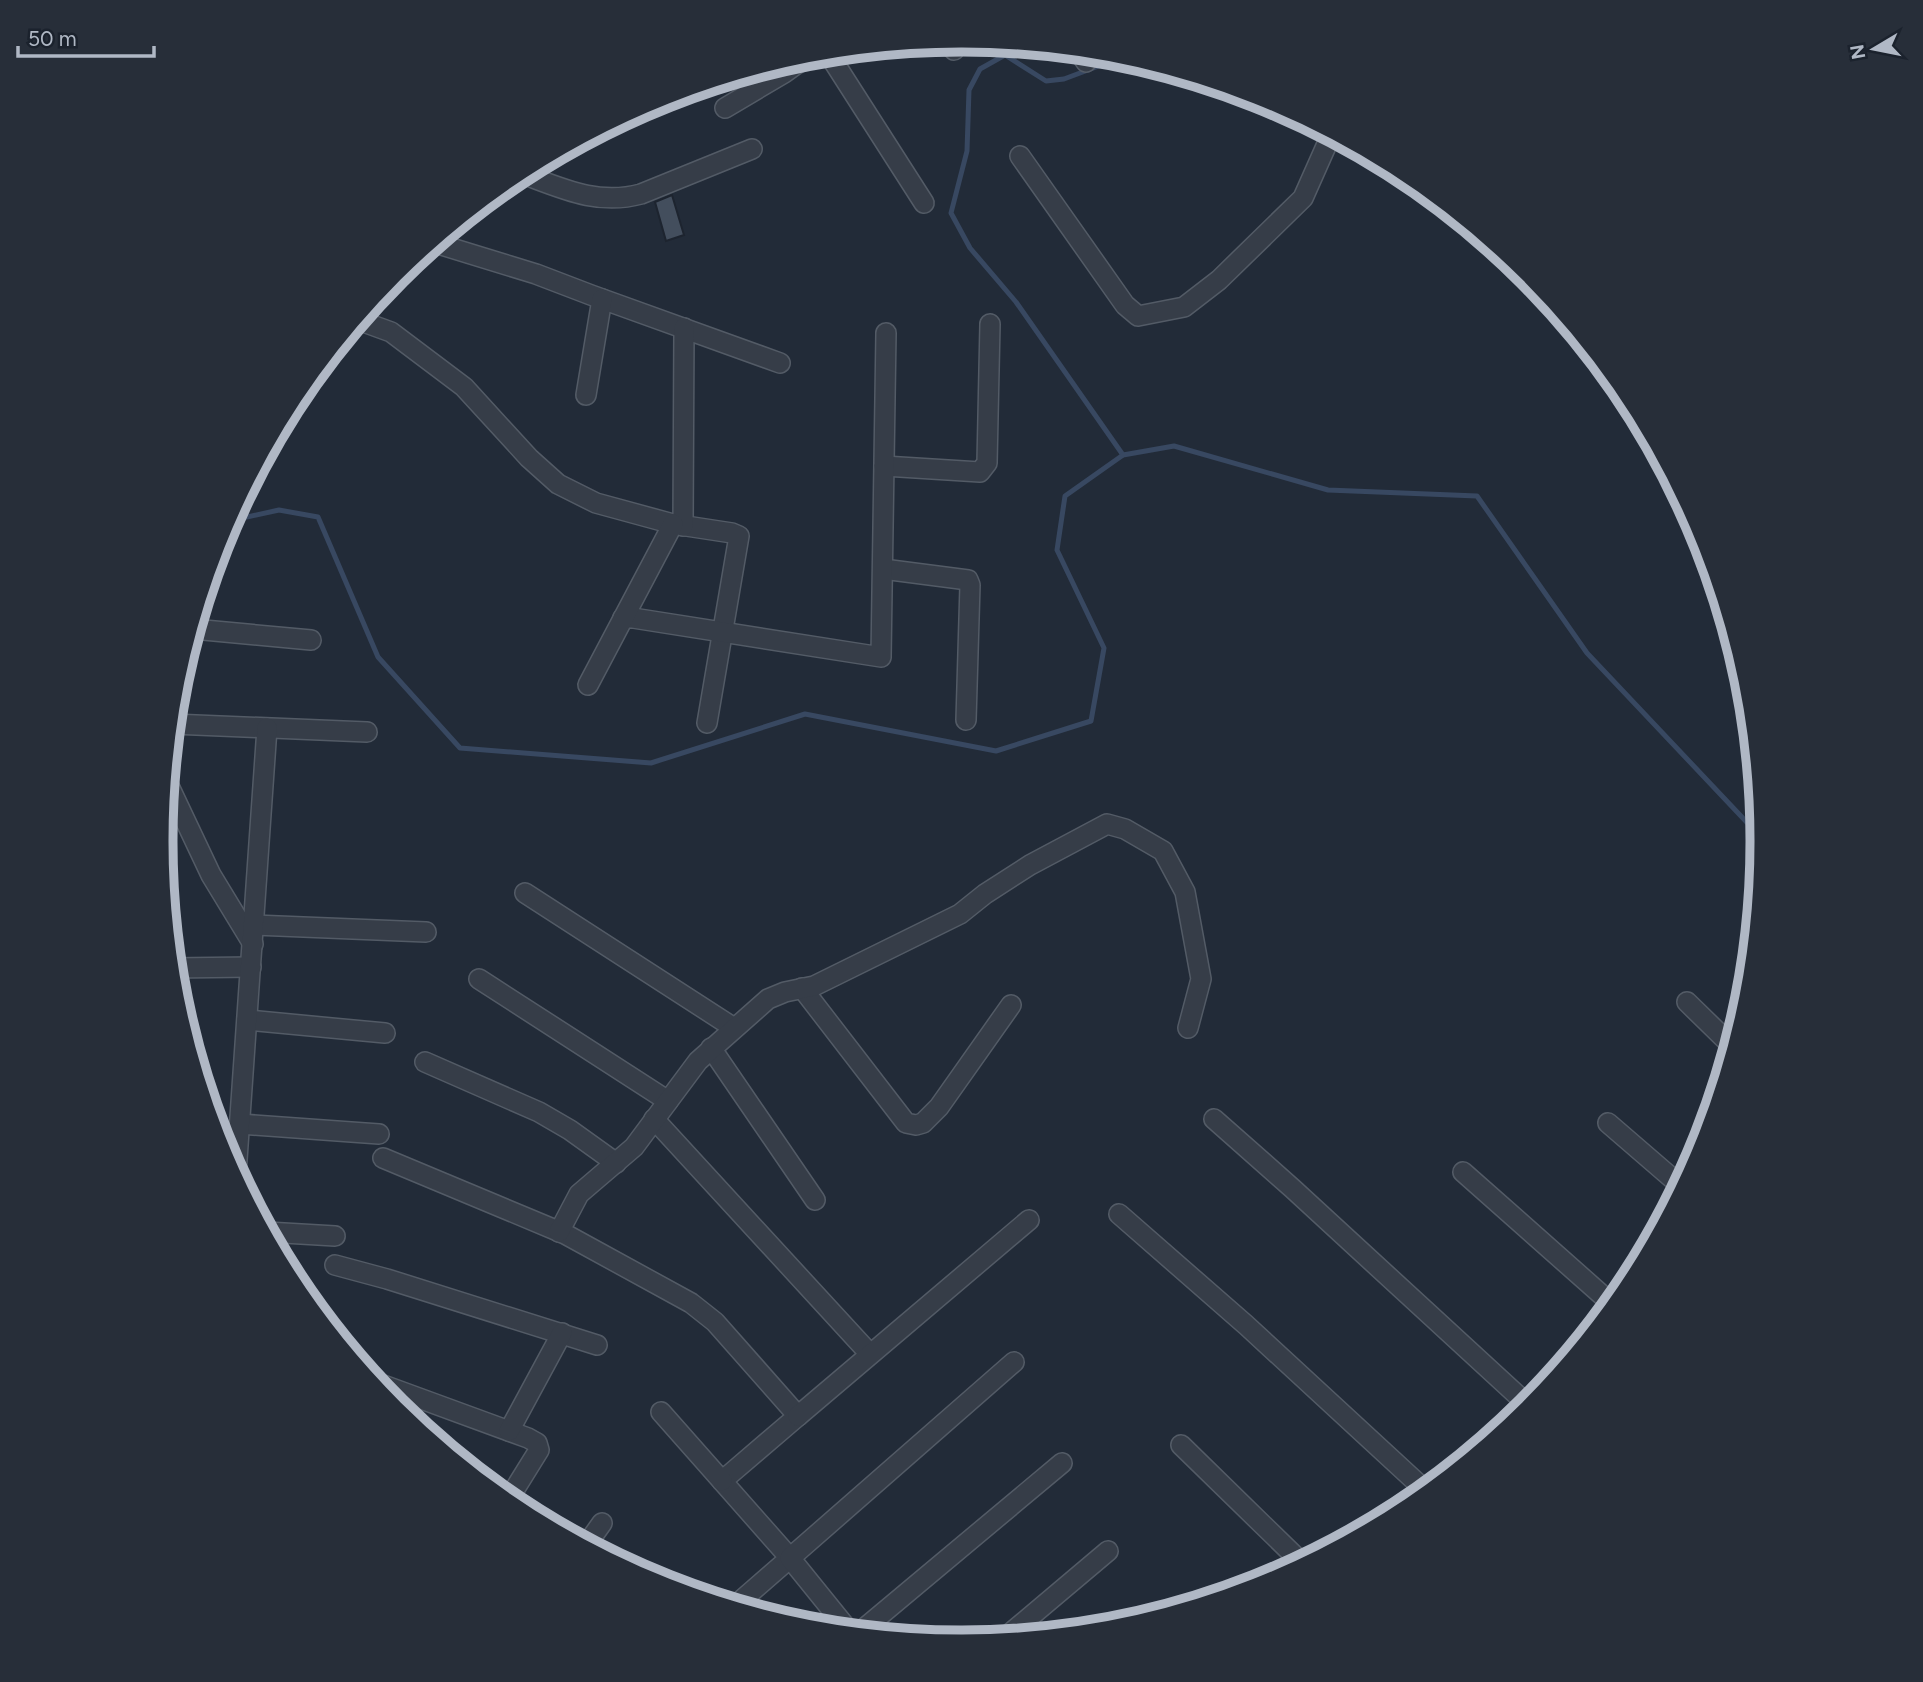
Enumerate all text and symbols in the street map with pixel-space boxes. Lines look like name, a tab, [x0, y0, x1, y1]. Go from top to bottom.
scale bar	[18, 14, 154, 58]
north arrow	[1839, 14, 1909, 84]
text: 50 m	[28, 26, 77, 51]
text: N	[1845, 43, 1870, 61]

